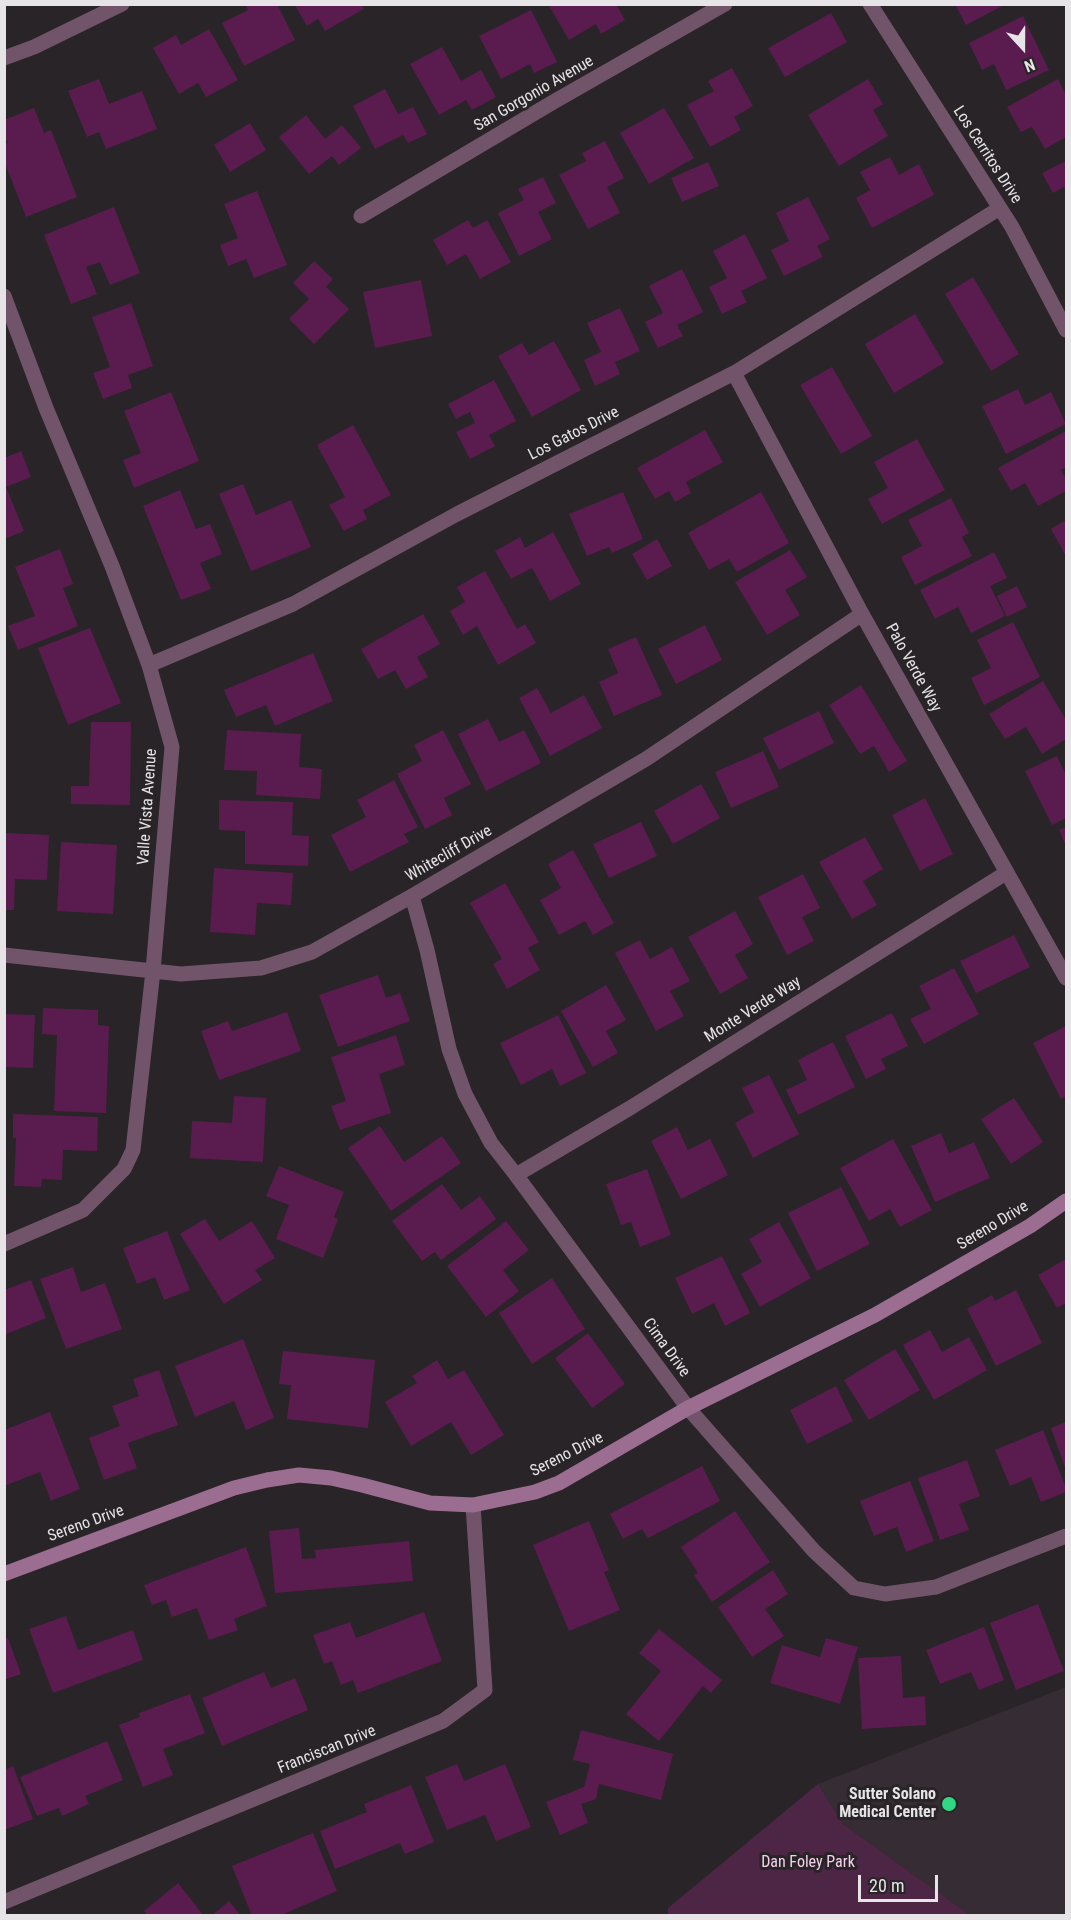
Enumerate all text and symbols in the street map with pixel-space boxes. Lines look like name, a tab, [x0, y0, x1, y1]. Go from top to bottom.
north arrow	[993, 18, 1053, 78]
street label: San Gorgonio Avenue	[471, 52, 597, 136]
text: N	[1022, 55, 1038, 76]
street label: Los Cerritos Drive	[948, 103, 1026, 207]
street label: Los Gatos Drive	[525, 403, 623, 465]
street label: Palo Verde Way	[881, 621, 945, 715]
street label: Valle Vista Avenue	[134, 748, 162, 866]
street label: Whitecliff Drive	[403, 822, 495, 886]
street label: Monte Verde Way	[701, 973, 805, 1047]
street label: Sereno Drive	[954, 1197, 1032, 1255]
street label: Cima Drive	[638, 1315, 694, 1381]
street label: Sereno Drive	[527, 1428, 607, 1482]
street label: Sereno Drive	[45, 1501, 127, 1547]
street label: Franciscan Drive	[275, 1722, 379, 1778]
place label: Sutter Solano Medical Center	[839, 1785, 936, 1823]
marker: Sutter Solano Medical Center	[940, 1795, 958, 1813]
park label: Dan Foley Park	[761, 1853, 855, 1873]
scale bar	[861, 1863, 940, 1901]
text: 20 m	[869, 1875, 904, 1896]

